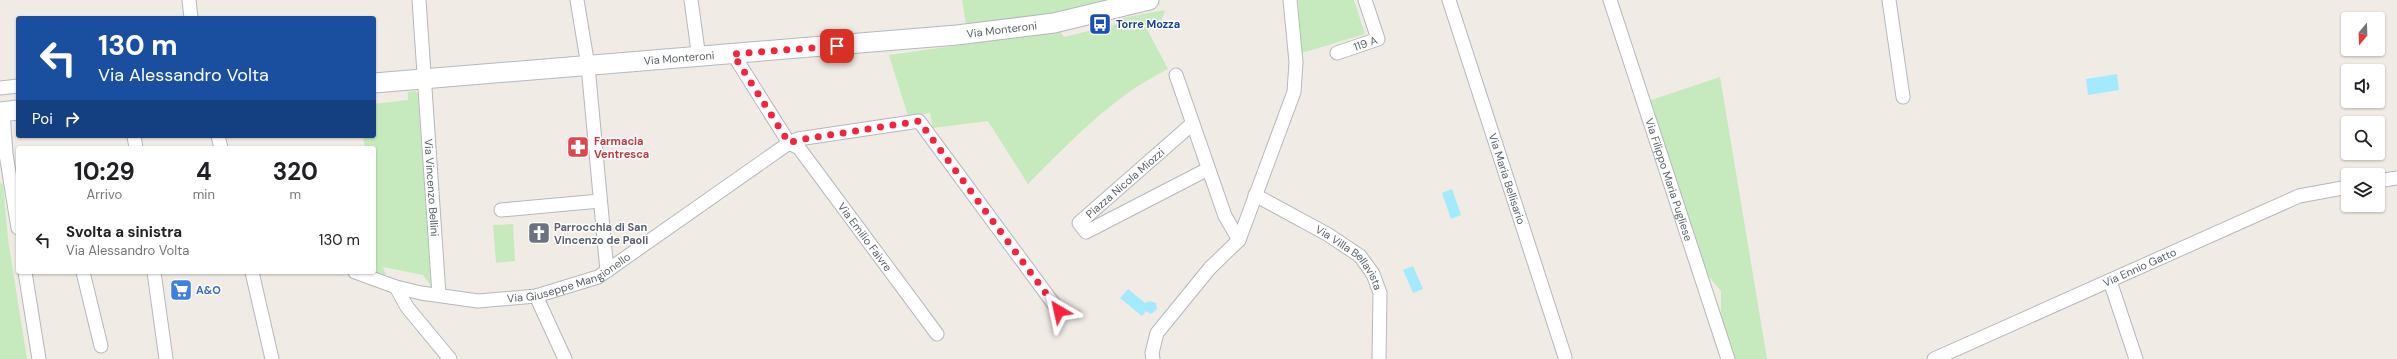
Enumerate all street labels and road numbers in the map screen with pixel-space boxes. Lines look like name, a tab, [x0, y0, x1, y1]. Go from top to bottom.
street label: Via Monteroni	[966, 18, 1038, 41]
street label: 119 A	[1352, 33, 1379, 54]
street label: Via Monteroni	[643, 48, 715, 68]
street label: Via Filippo Maria Pugliese	[1642, 116, 1696, 243]
street label: Via Maria Bellisario	[1486, 131, 1528, 226]
street label: Via Vincenzo Bellini	[421, 138, 442, 237]
street label: Piazza Nicola Miozzi	[1083, 145, 1167, 221]
street label: Via Emilio Faivre	[835, 200, 895, 274]
street label: Via Villa Bellavista	[1313, 222, 1385, 292]
street label: Via Ennio Gatto	[2100, 245, 2178, 290]
street label: Via Giuseppe Mangionello	[506, 249, 633, 305]

